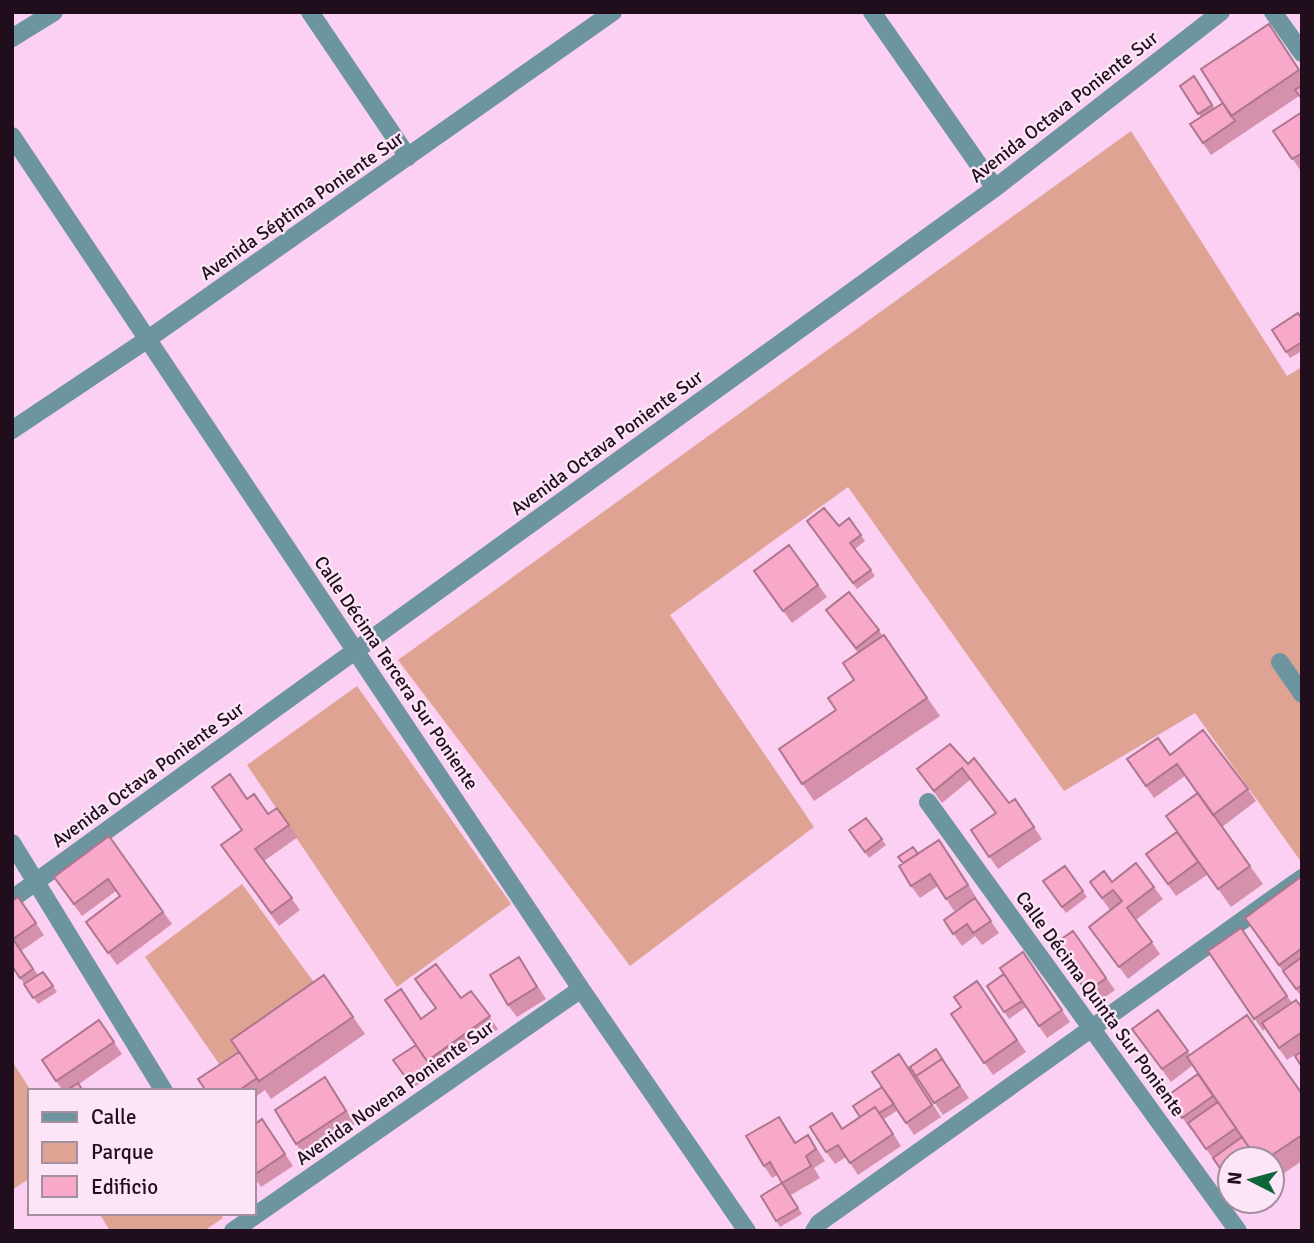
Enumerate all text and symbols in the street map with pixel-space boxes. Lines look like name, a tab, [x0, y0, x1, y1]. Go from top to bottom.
street label: Avenida Octava Poniente Sur	[965, 26, 1163, 188]
street label: Avenida Séptima Poniente Sur	[195, 126, 409, 286]
street label: Avenida Octava Poniente Sur	[506, 365, 708, 521]
street label: Calle Décima Tercera Sur Poniente	[309, 551, 483, 795]
street label: Avenida Octava Poniente Sur	[47, 697, 249, 853]
street label: Calle Décima Quinta Sur Poniente	[1010, 887, 1190, 1121]
street label: Avenida Novena Poniente Sur	[291, 1015, 499, 1171]
legend	[28, 1089, 256, 1215]
text: Calle	[91, 1104, 137, 1130]
text: Parque	[91, 1139, 154, 1165]
north arrow	[1216, 1145, 1286, 1215]
text: N	[1222, 1171, 1248, 1186]
text: Edificio	[91, 1174, 158, 1200]

